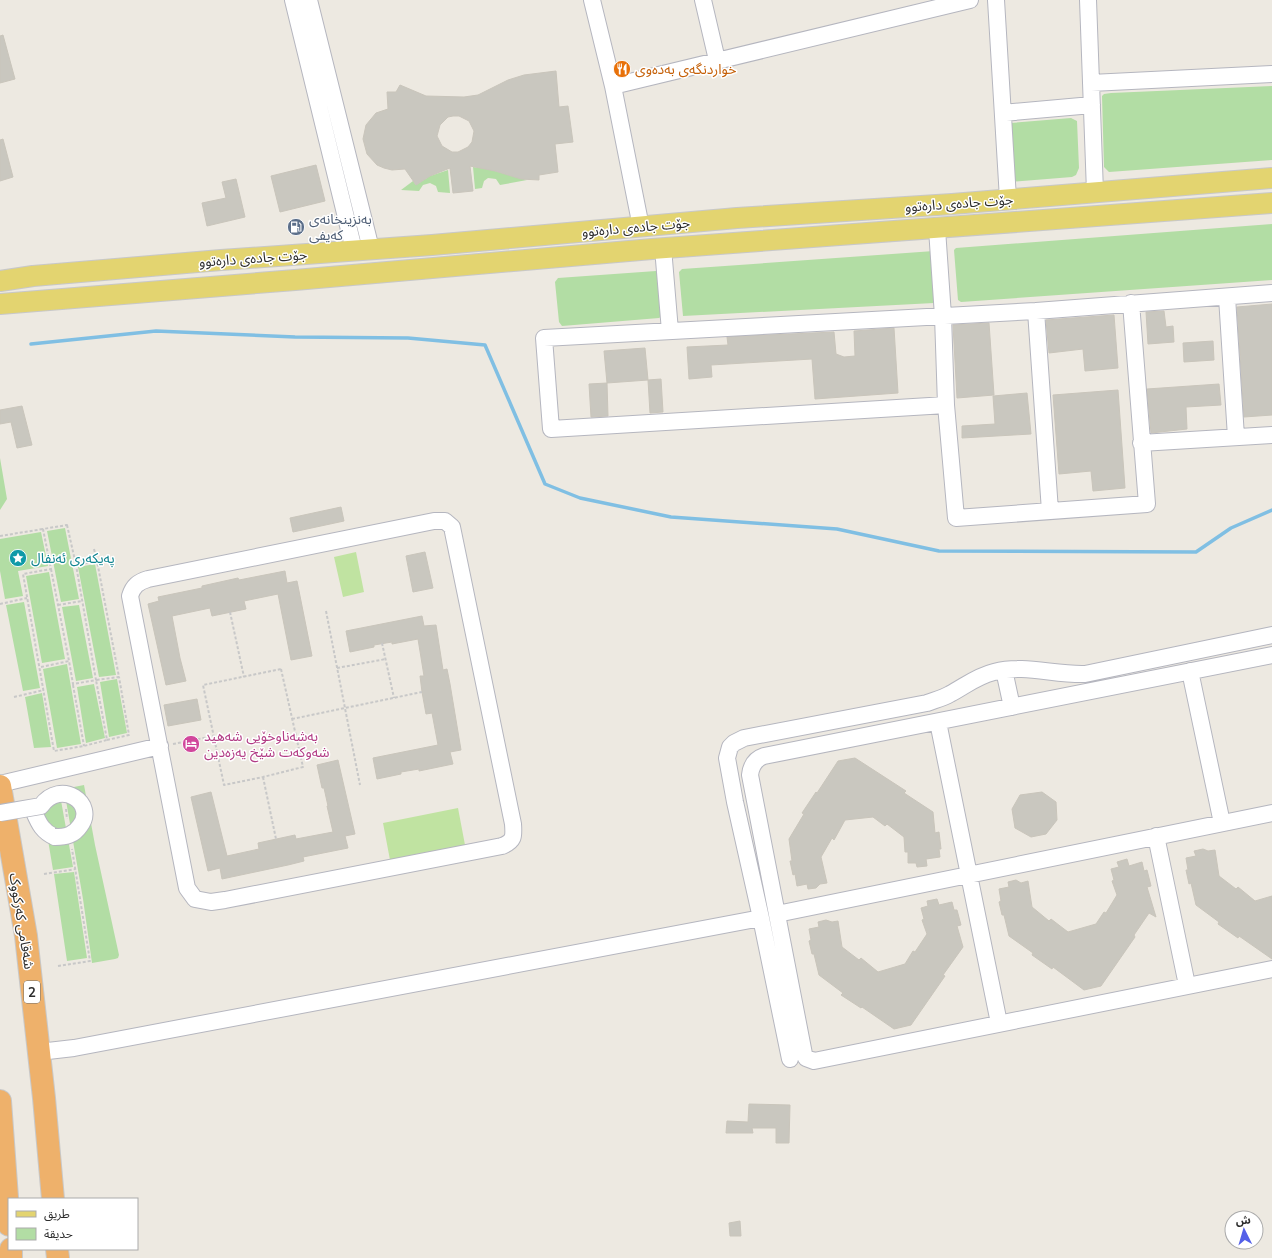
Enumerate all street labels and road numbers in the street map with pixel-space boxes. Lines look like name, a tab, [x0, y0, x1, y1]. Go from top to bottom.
street label: جۆت جادەی دارەتوو	[904, 190, 1014, 216]
street label: جۆت جادەی دارەتوو	[581, 213, 691, 241]
street label: جۆت جادەی دارەتوو	[198, 245, 308, 271]
street label: شەقامی کەرکووک	[5, 871, 39, 971]
road number: 2	[24, 981, 40, 1003]

